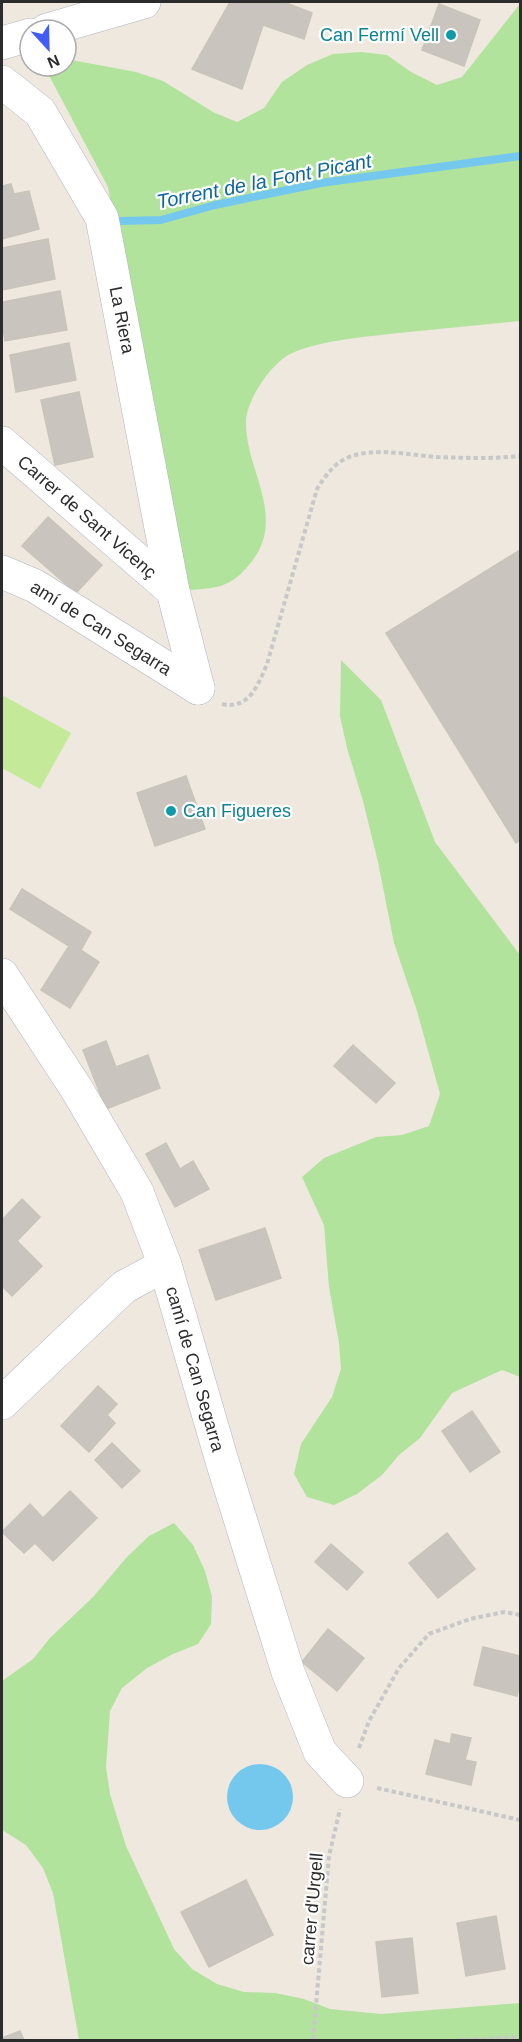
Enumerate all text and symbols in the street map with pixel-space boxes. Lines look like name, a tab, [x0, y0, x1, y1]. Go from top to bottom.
north arrow	[18, 18, 78, 78]
place label: Can Fermí Vell	[320, 25, 439, 45]
marker: Can Fermí Vell	[444, 28, 458, 42]
text: N	[45, 51, 62, 71]
water label: Torrent de la Font Picant	[155, 149, 375, 213]
street label: La Riera	[106, 285, 138, 356]
street label: Carrer de Sant Vicenç	[14, 451, 160, 583]
street label: amí de Can Segarra	[27, 577, 176, 680]
place label: Can Figueres	[183, 801, 291, 821]
marker: Can Figueres	[164, 804, 178, 818]
street label: camí de Can Segarra	[162, 1284, 228, 1455]
street label: carrer d'Urgell	[297, 1852, 327, 1966]

